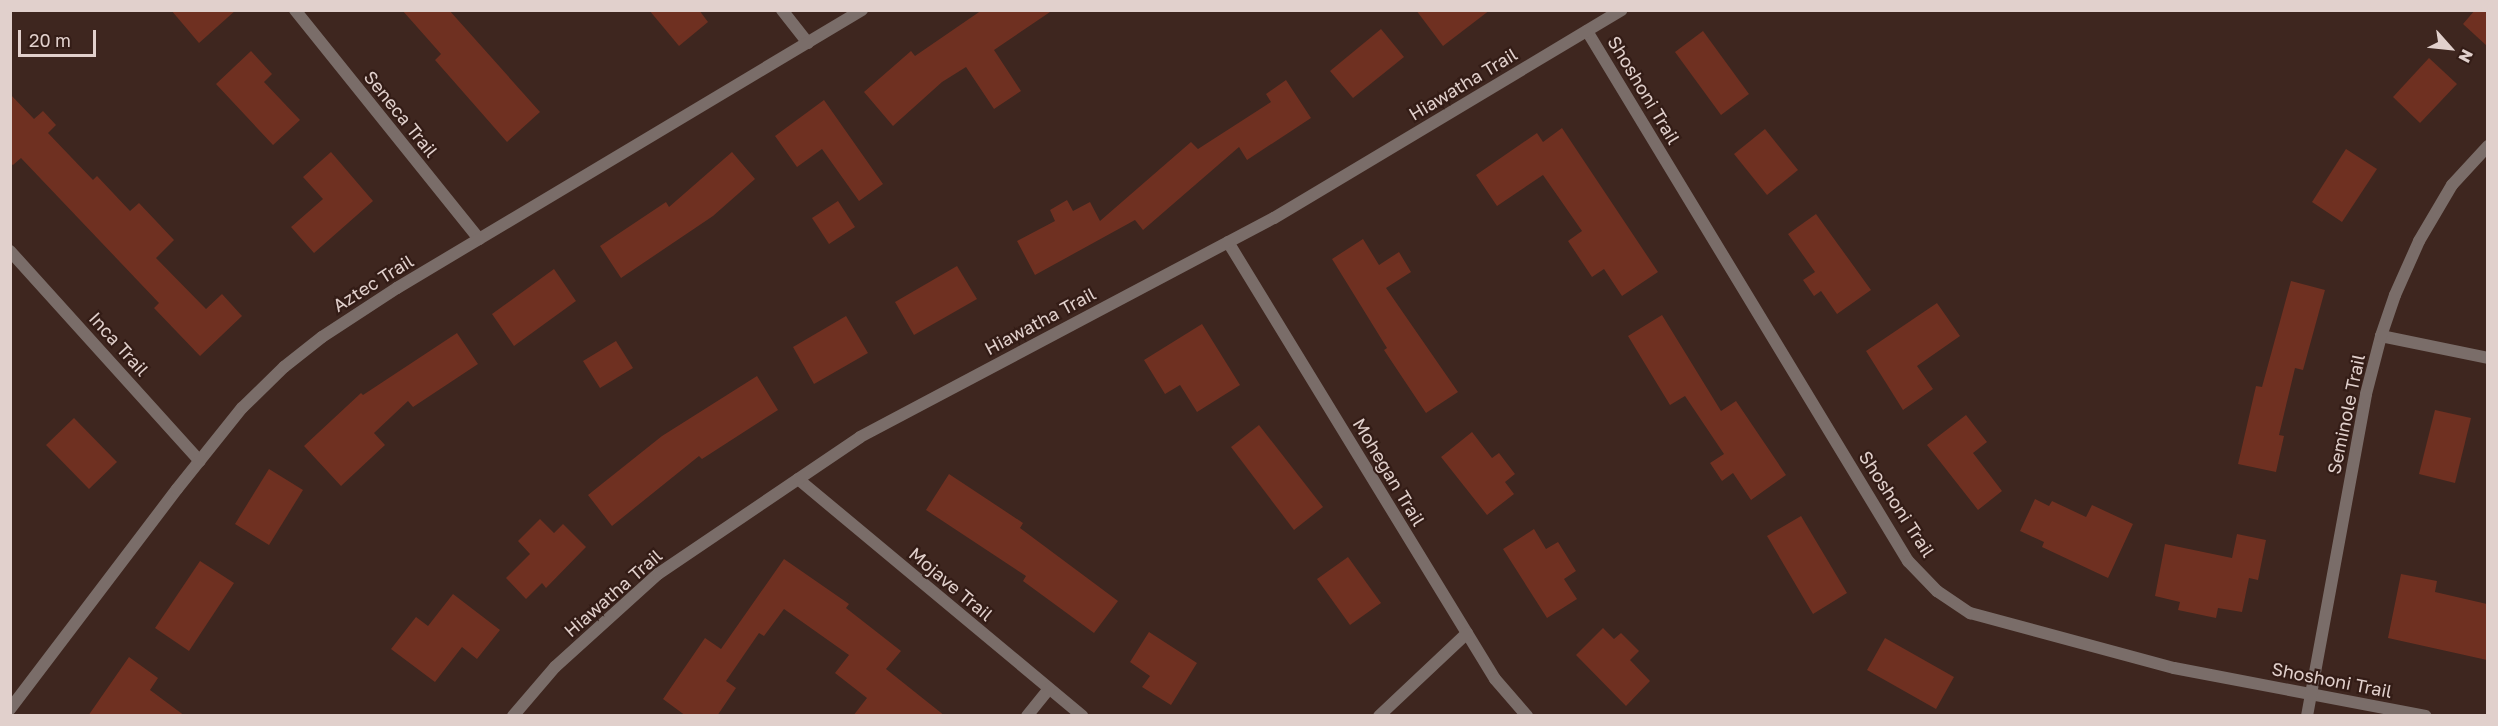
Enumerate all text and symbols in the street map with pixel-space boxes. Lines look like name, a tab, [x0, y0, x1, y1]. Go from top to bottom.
scale bar	[21, 18, 99, 56]
north arrow	[2420, 18, 2480, 78]
text: 20 m	[29, 29, 71, 51]
street label: Shoshoni Trail	[1603, 32, 1685, 148]
street label: Hiawatha Trail	[1405, 43, 1521, 125]
text: N	[2454, 46, 2478, 66]
street label: Seneca Trail	[360, 66, 442, 162]
street label: Aztec Trail	[329, 250, 417, 316]
street label: Hiawatha Trail	[981, 283, 1099, 359]
street label: Inca Trail	[85, 308, 153, 380]
street label: Seminole Trail	[2323, 352, 2369, 476]
street label: Mohegan Trail	[1348, 414, 1430, 530]
street label: Shoshoni Trail	[1855, 447, 1939, 561]
street label: Mojave Trail	[905, 543, 997, 625]
street label: Hiawatha Trail	[560, 545, 666, 641]
street label: Shoshoni Trail	[2270, 658, 2394, 702]

